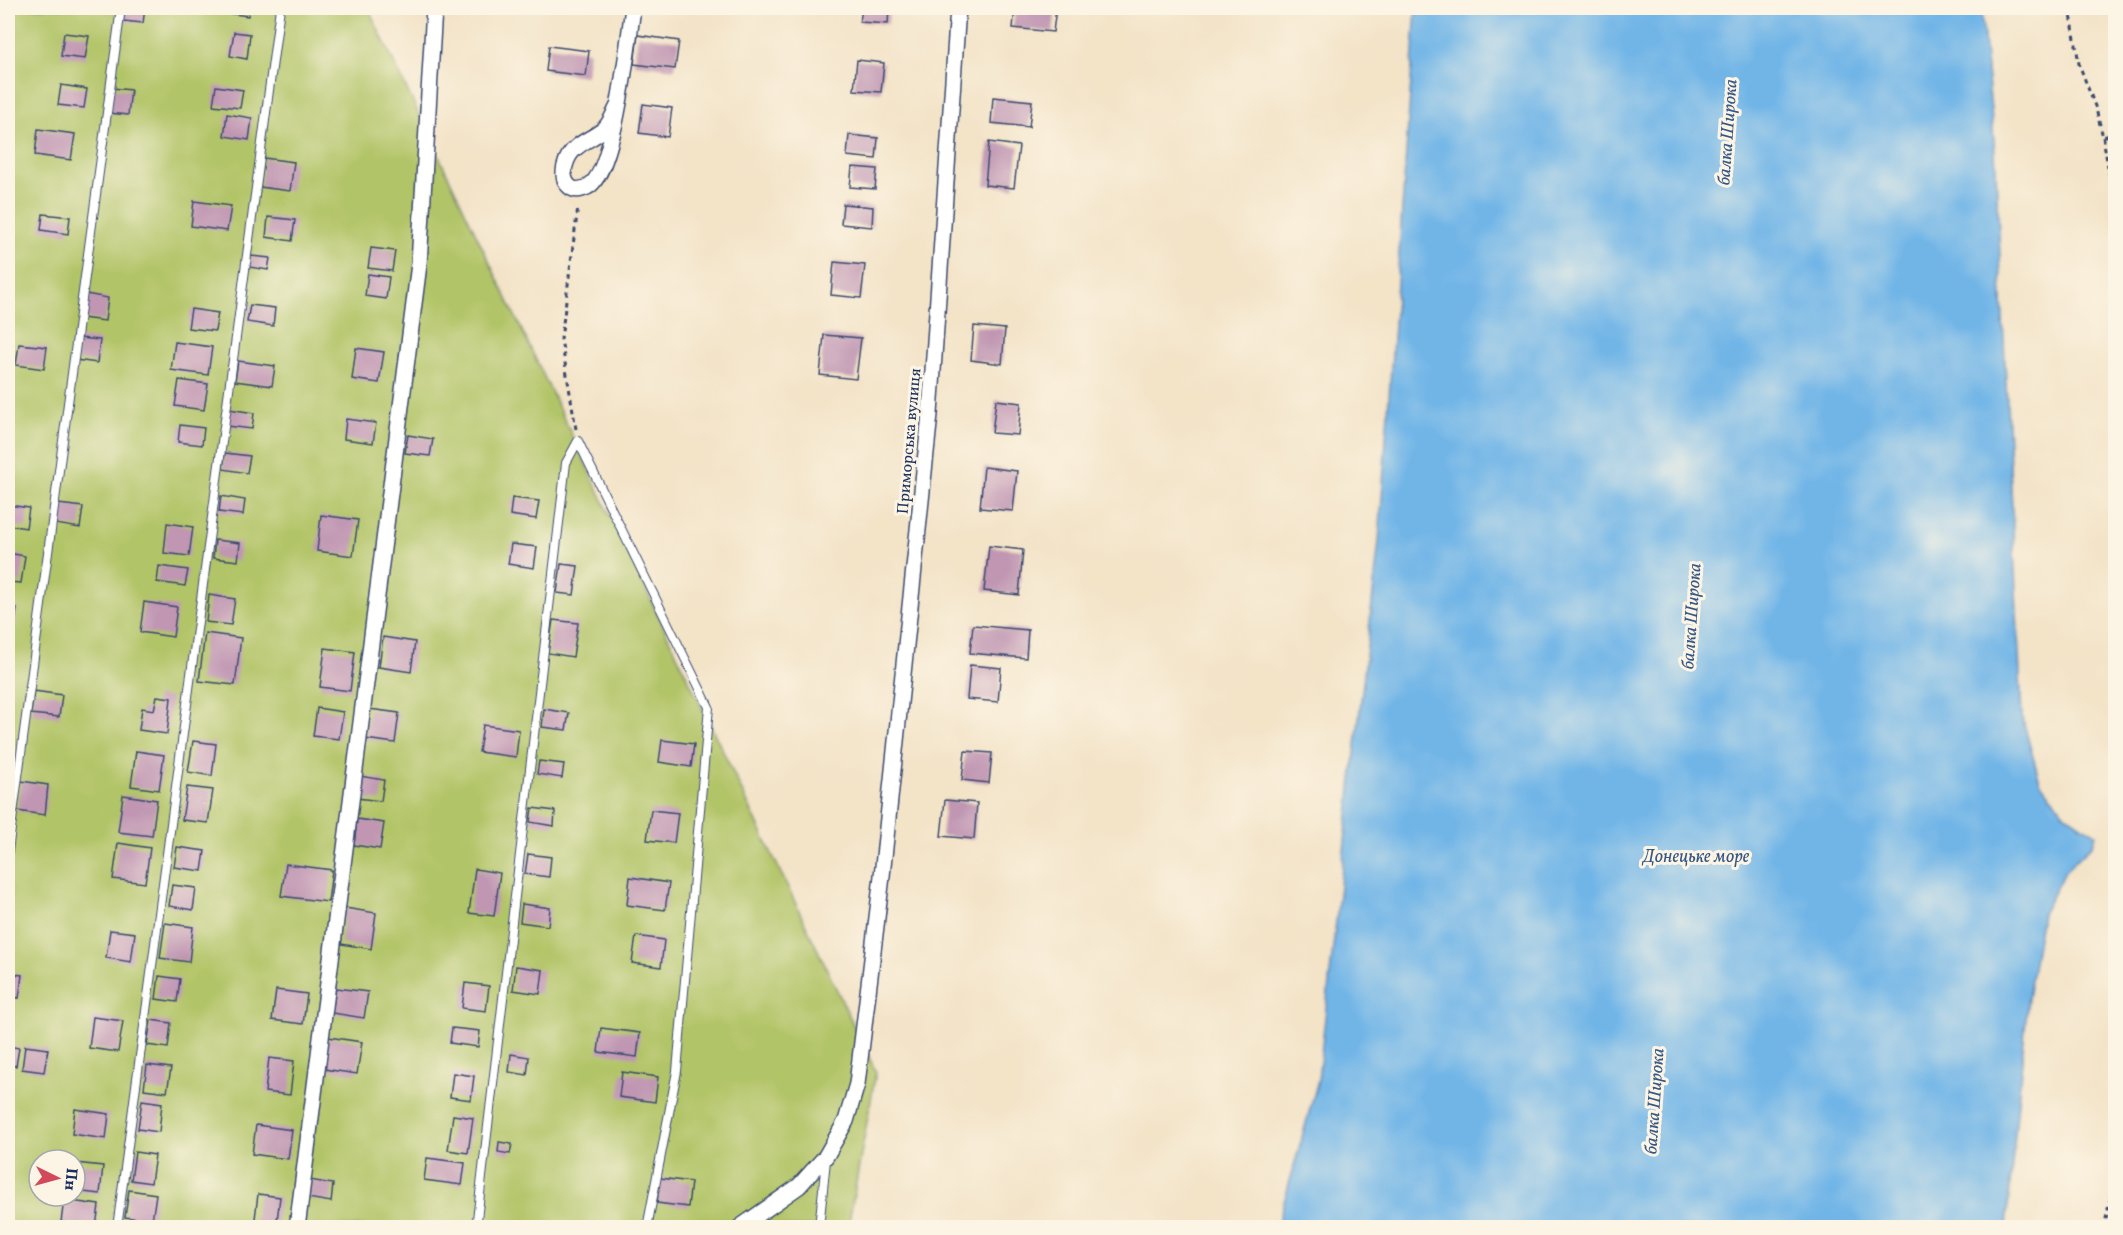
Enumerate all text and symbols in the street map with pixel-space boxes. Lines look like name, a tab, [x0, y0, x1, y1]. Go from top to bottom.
water label: балка Широка	[1712, 78, 1745, 186]
street label: Приморська вулиця	[893, 367, 927, 515]
water label: балка Широка	[1676, 562, 1709, 670]
water label: Донецьке море	[1641, 845, 1750, 870]
water label: балка Широка	[1639, 1047, 1672, 1155]
north arrow	[27, 1148, 87, 1208]
text: Пн	[58, 1167, 82, 1191]

